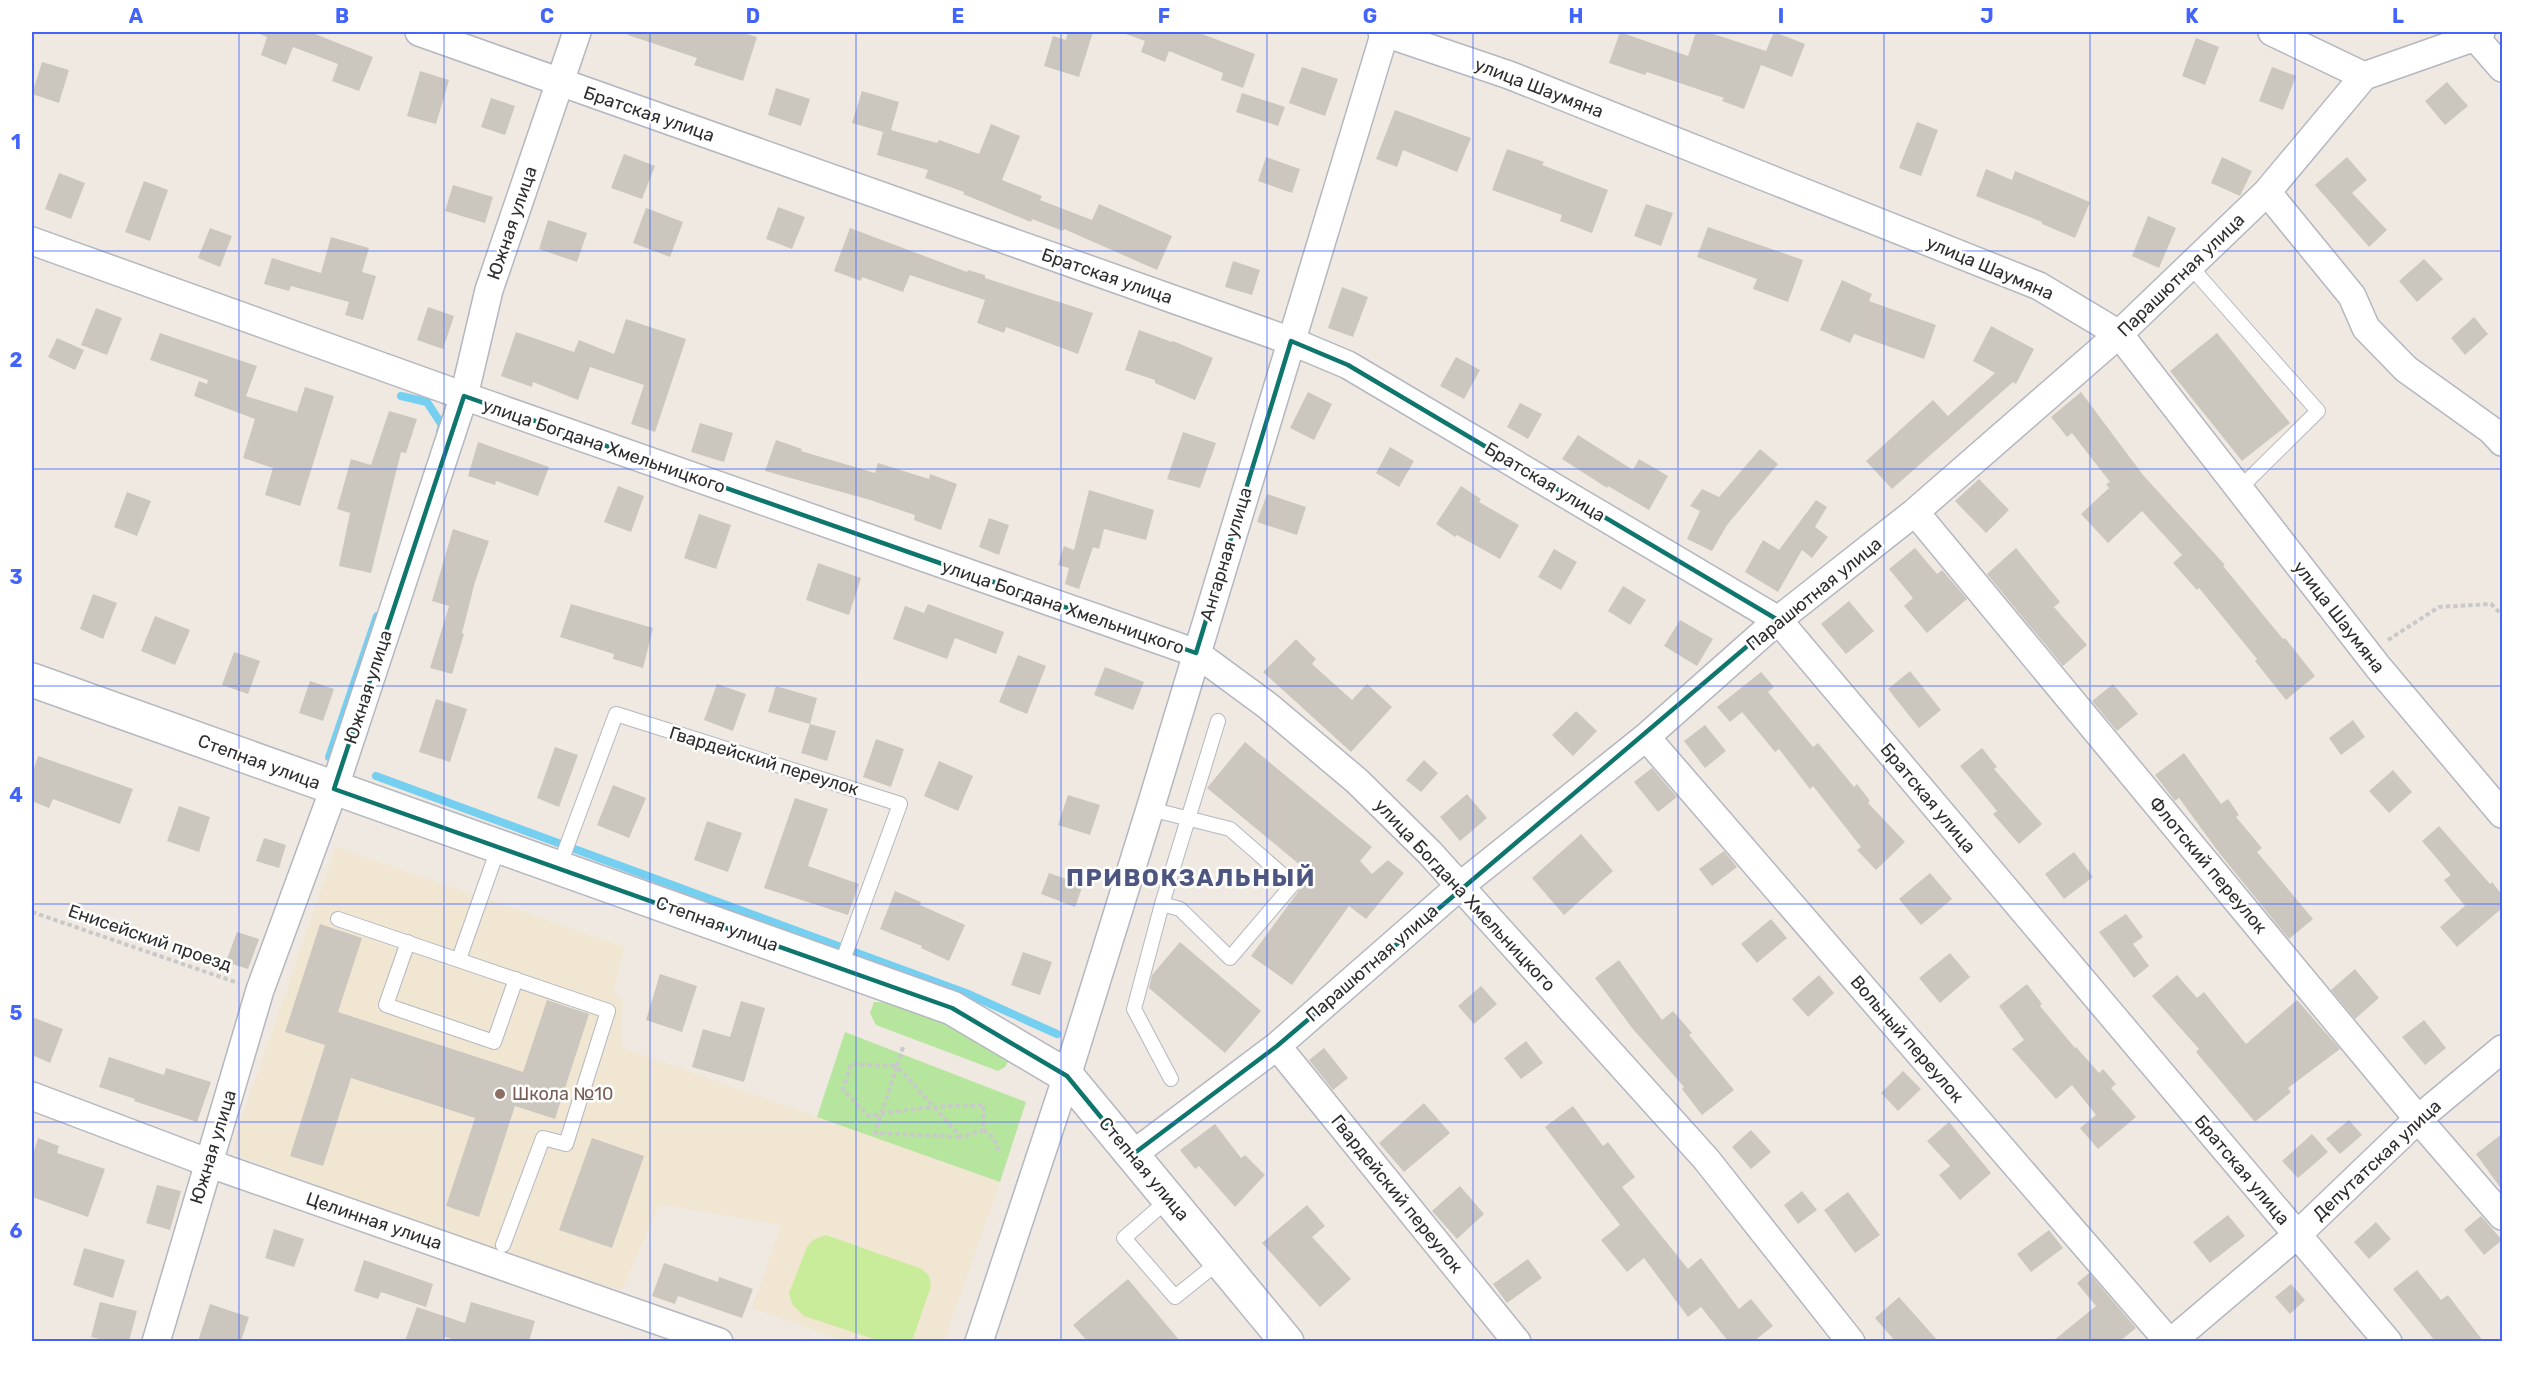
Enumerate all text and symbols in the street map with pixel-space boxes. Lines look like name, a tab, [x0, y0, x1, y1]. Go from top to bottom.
text: A	[129, 4, 144, 28]
text: B	[335, 4, 349, 28]
text: C	[540, 4, 554, 28]
text: D	[746, 4, 760, 28]
text: E	[952, 4, 964, 28]
text: F	[1158, 4, 1170, 28]
text: G	[1363, 4, 1377, 28]
text: H	[1569, 4, 1583, 28]
text: I	[1778, 4, 1784, 28]
text: J	[1980, 4, 1994, 28]
text: K	[2185, 4, 2199, 28]
text: L	[2392, 4, 2404, 28]
street label: улица Шаумяна	[1471, 53, 1607, 123]
street label: Братская улица	[581, 81, 717, 147]
text: 1	[11, 130, 21, 154]
street label: Южная улица	[482, 163, 542, 283]
street label: Парашютная улица	[2113, 209, 2249, 341]
street label: улица Шаумяна	[1923, 231, 2057, 305]
street label: Братская улица	[1039, 243, 1175, 309]
text: 2	[10, 348, 23, 372]
street label: улица Богдана Хмельницкого	[480, 394, 728, 498]
street label: Братская улица	[1481, 437, 1609, 527]
street label: Ангарная улица	[1195, 485, 1257, 623]
street label: Парашютная улица	[1742, 533, 1886, 655]
street label: улица Богдана Хмельницкого	[939, 555, 1187, 659]
street label: улица Шаумяна	[2288, 557, 2390, 677]
text: 3	[9, 565, 23, 589]
street label: Южная улица	[339, 627, 397, 747]
street label: Гвардейский переулок	[666, 722, 862, 800]
street label: Степная улица	[195, 730, 323, 794]
street label: Братская улица	[1876, 738, 1980, 858]
text: 4	[9, 783, 23, 807]
street label: Флотский переулок	[2144, 792, 2272, 938]
street label: улица Богдана Хмельницкого	[1370, 794, 1560, 996]
district label: ПРИВОКЗАЛЬНЫЙ	[1066, 864, 1316, 892]
street label: Степная улица	[653, 892, 781, 956]
street label: Енисейский проезд	[65, 900, 235, 976]
street label: Парашютная улица	[1301, 900, 1443, 1026]
street label: Вольный переулок	[1846, 971, 1969, 1107]
text: 5	[10, 1001, 23, 1025]
place label: Школа №10	[512, 1083, 613, 1105]
street label: Южная улица	[185, 1087, 241, 1207]
marker: Школа №10	[493, 1087, 507, 1101]
street label: Депутатская улица	[2308, 1095, 2446, 1225]
street label: Гвардейский переулок	[1326, 1110, 1468, 1278]
street label: Братская улица	[2190, 1110, 2294, 1230]
street label: Степная улица	[1094, 1113, 1194, 1225]
street label: Целинная улица	[303, 1187, 445, 1255]
text: 6	[9, 1219, 23, 1243]

